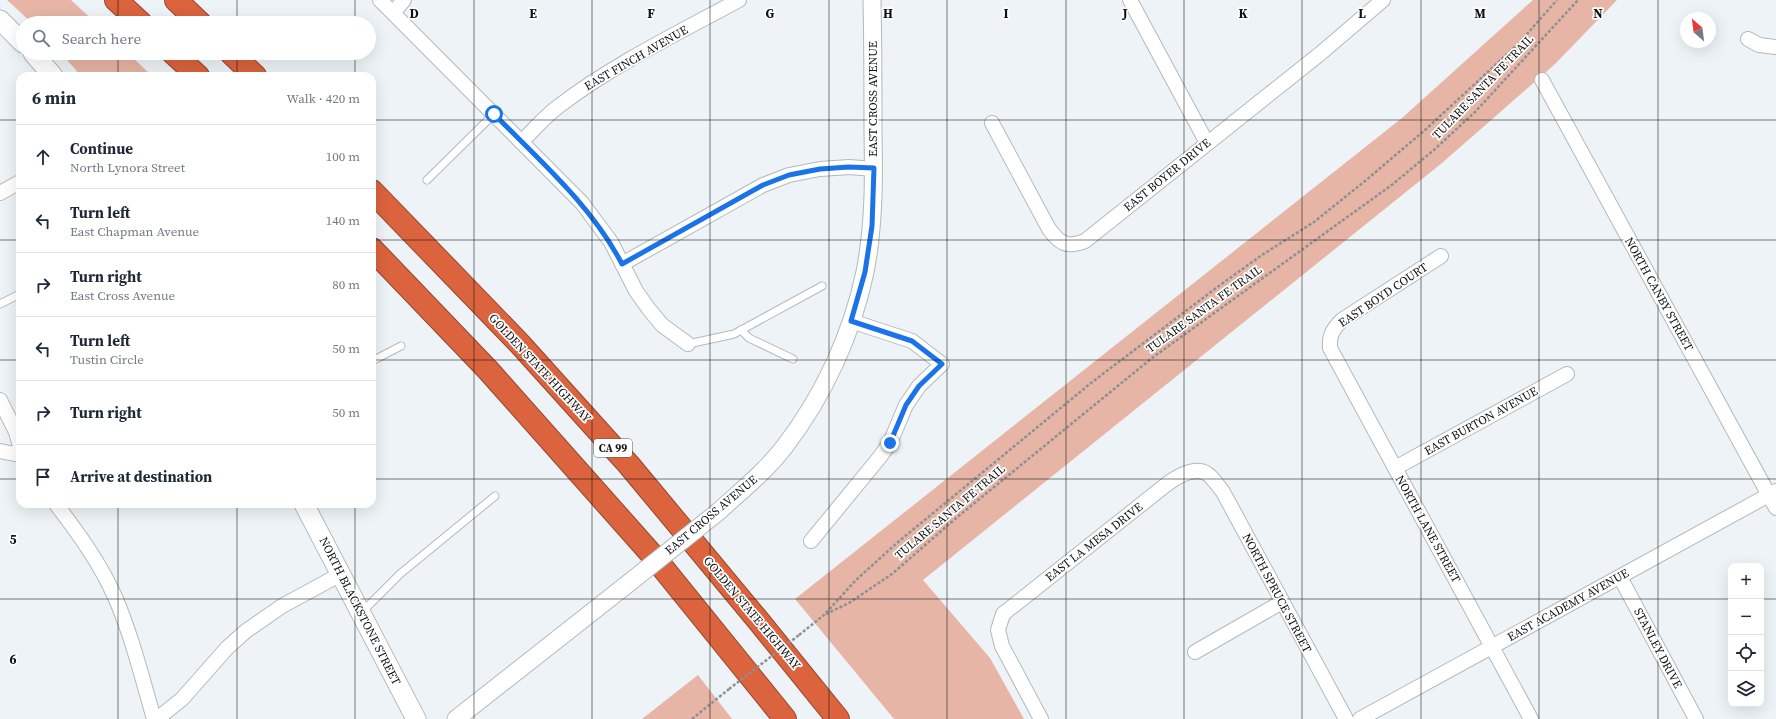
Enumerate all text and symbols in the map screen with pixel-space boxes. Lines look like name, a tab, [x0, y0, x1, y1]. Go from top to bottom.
text: D	[409, 5, 419, 22]
text: E	[529, 5, 537, 22]
text: F	[647, 5, 655, 22]
text: G	[766, 5, 775, 22]
text: H	[883, 5, 893, 22]
text: I	[1003, 5, 1009, 22]
text: J	[1121, 5, 1128, 22]
text: K	[1238, 5, 1248, 22]
text: L	[1358, 5, 1366, 22]
text: M	[1474, 5, 1486, 22]
text: N	[1593, 5, 1603, 22]
north arrow	[1680, 12, 1716, 48]
search box	[16, 16, 376, 60]
street label: EAST FINCH AVENUE	[581, 22, 691, 94]
icon: search	[30, 27, 52, 49]
text: Search here	[62, 28, 141, 49]
street label: TULARE SANTA FE TRAIL	[1429, 31, 1537, 143]
street label: EAST CROSS AVENUE	[865, 41, 881, 157]
text: 6 min	[32, 86, 76, 110]
text: Walk · 420 m	[287, 90, 360, 107]
route start	[485, 105, 503, 123]
street label: EAST BOYER DRIVE	[1120, 135, 1214, 215]
text: Continue	[70, 138, 133, 159]
icon: ahead	[32, 146, 54, 168]
text: 100 m	[326, 148, 360, 165]
text: North Lynora Street	[70, 159, 185, 176]
text: Turn left	[70, 202, 130, 223]
icon: left	[32, 210, 54, 232]
text: 140 m	[326, 212, 360, 229]
text: East Chapman Avenue	[70, 223, 199, 240]
street label: NORTH CANBY STREET	[1621, 234, 1697, 354]
street label: EAST BOYD COURT	[1335, 259, 1431, 331]
street label: TULARE SANTA FE TRAIL	[1143, 262, 1265, 356]
text: Turn right	[70, 266, 142, 287]
icon: right	[32, 274, 54, 296]
text: 80 m	[332, 276, 360, 293]
text: East Cross Avenue	[70, 287, 175, 304]
street label: GOLDEN STATE HIGHWAY	[485, 310, 595, 426]
text: Turn left	[70, 330, 130, 351]
icon: left	[32, 338, 54, 360]
text: 50 m	[332, 340, 360, 357]
text: Tustin Circle	[70, 351, 144, 368]
street label: EAST BURTON AVENUE	[1421, 383, 1541, 459]
icon: right	[32, 402, 54, 424]
text: Turn right	[70, 402, 142, 423]
text: 50 m	[332, 404, 360, 421]
route end	[881, 434, 899, 452]
road number: CA 99	[594, 439, 632, 457]
street label: TULARE SANTA FE TRAIL	[891, 461, 1009, 563]
icon: arrive	[32, 466, 54, 488]
text: Arrive at destination	[70, 466, 212, 487]
street label: EAST CROSS AVENUE	[661, 472, 761, 558]
street label: NORTH LANE STREET	[1392, 473, 1465, 586]
street label: EAST LA MESA DRIVE	[1042, 499, 1146, 585]
text: 5	[9, 531, 17, 548]
street label: NORTH SPRUCE STREET	[1239, 531, 1316, 656]
street label: NORTH BLACKSTONE STREET	[316, 534, 405, 688]
street label: GOLDEN STATE HIGHWAY	[700, 553, 804, 673]
map controls	[1728, 563, 1764, 707]
button: +	[1728, 563, 1764, 599]
street label: EAST ACADEMY AVENUE	[1504, 565, 1632, 645]
button: −	[1728, 599, 1764, 635]
street label: STANLEY DRIVE	[1630, 605, 1686, 691]
button: locate	[1728, 635, 1764, 671]
text: 6	[9, 651, 17, 668]
button: layers	[1728, 671, 1764, 707]

